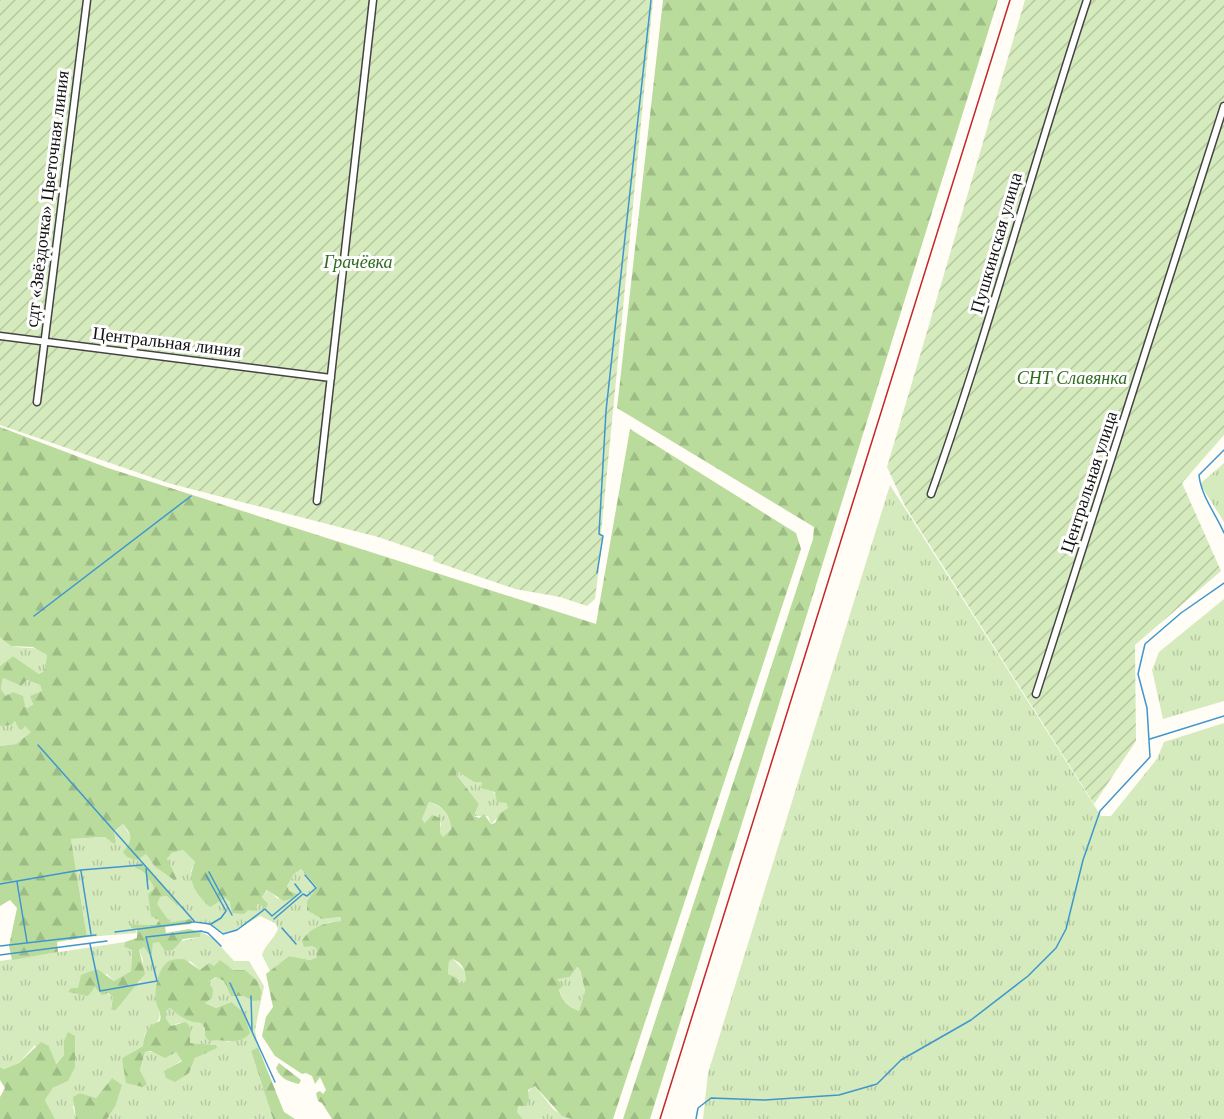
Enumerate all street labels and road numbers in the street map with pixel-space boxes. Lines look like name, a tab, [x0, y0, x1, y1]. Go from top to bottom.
street label: сдт «Звёздочка» Цветочная линия	[21, 69, 73, 329]
street label: Пушкинская улица	[966, 170, 1026, 316]
street label: Центральная линия	[92, 323, 242, 361]
street label: Центральная улица	[1057, 409, 1121, 555]

